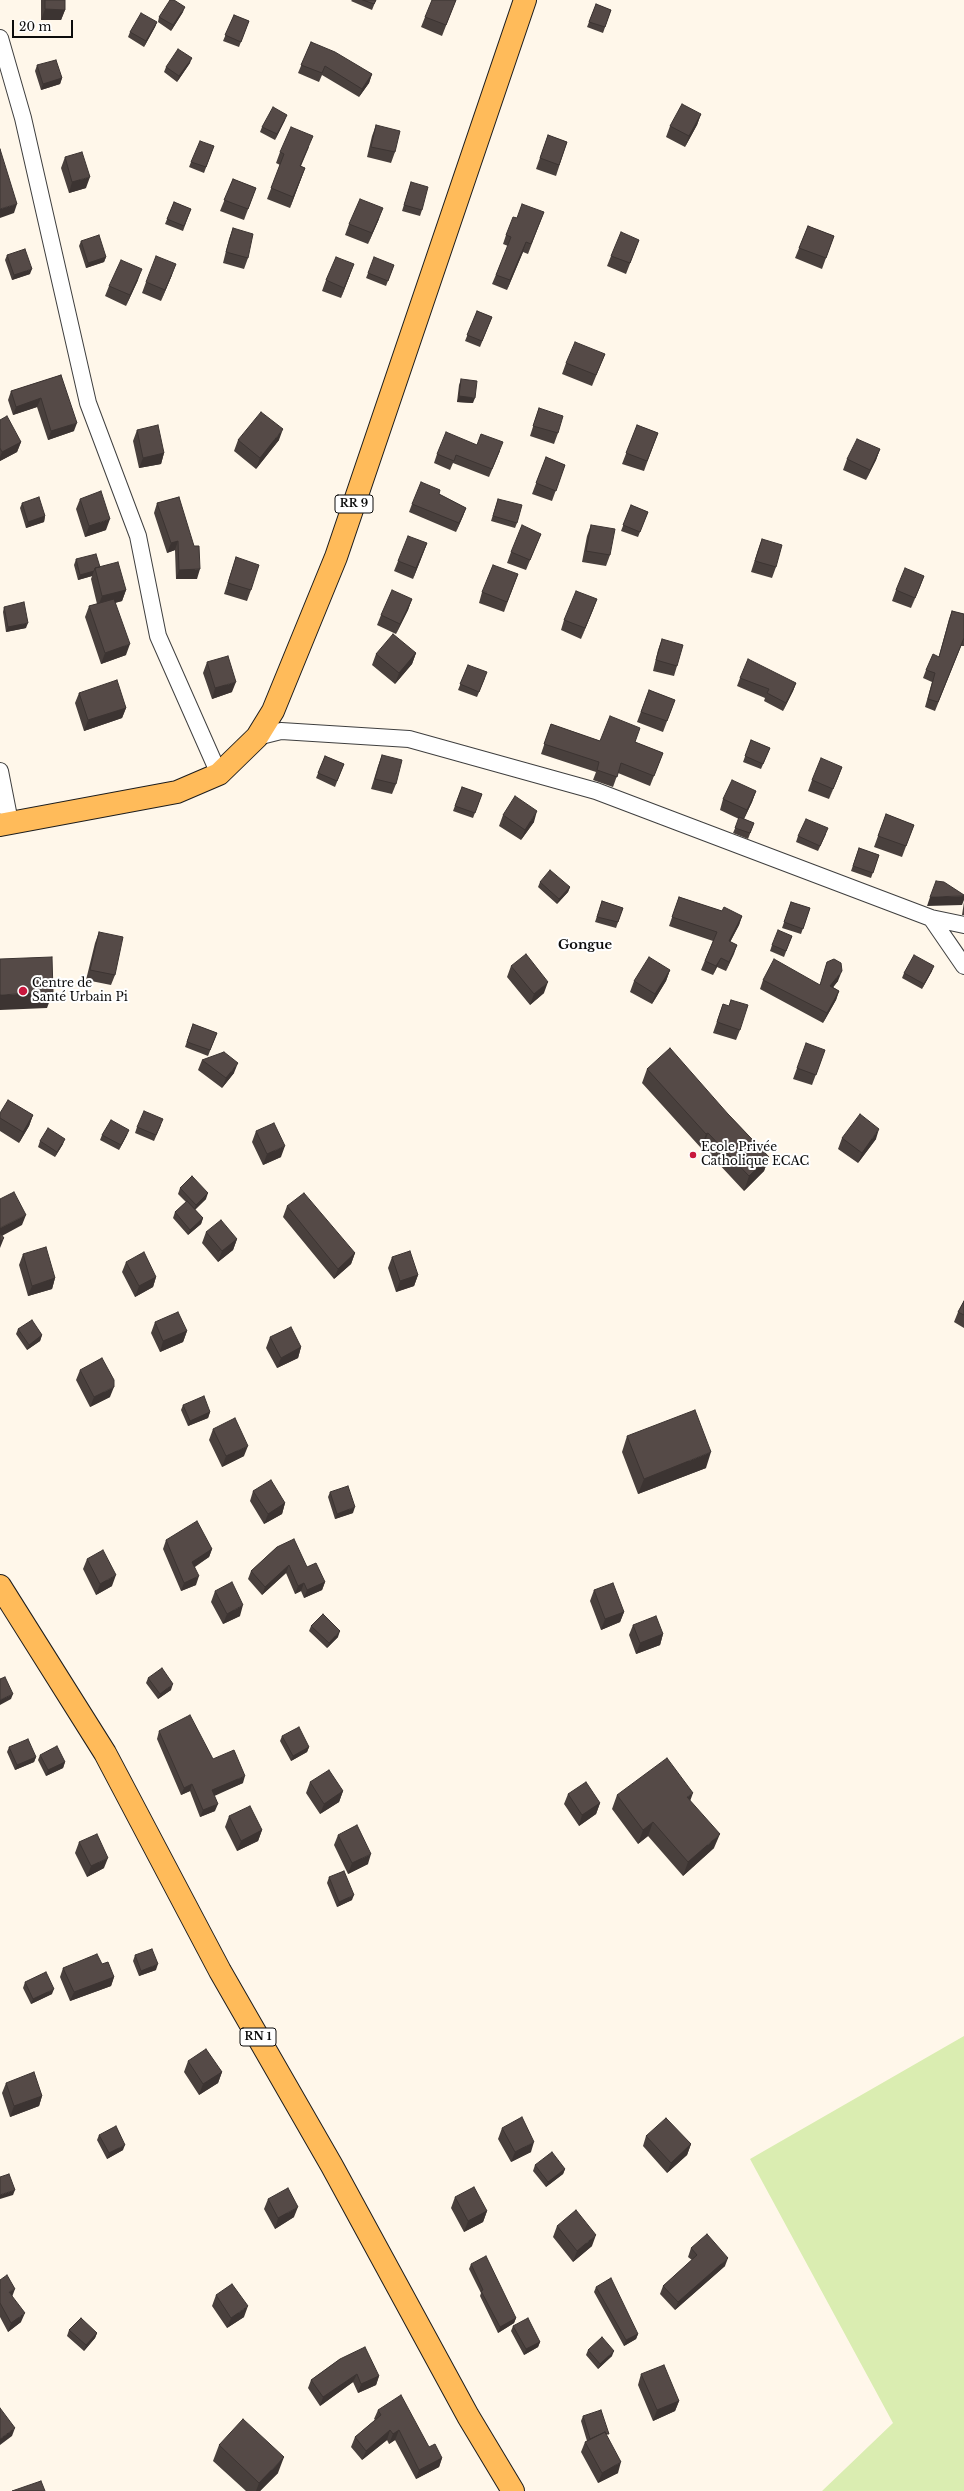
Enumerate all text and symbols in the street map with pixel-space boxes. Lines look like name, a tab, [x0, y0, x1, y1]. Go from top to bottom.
scale bar	[14, 12, 75, 38]
text: 20 m	[19, 19, 51, 34]
road number: RR 9	[335, 495, 373, 513]
district label: Gongue	[558, 937, 612, 953]
place label: Centre de Santé Urbain Pi	[32, 977, 128, 1005]
marker: Centre de Santé Urbain Pi	[17, 985, 29, 997]
place label: Ecole Privée Catholique ECAC	[701, 1141, 809, 1169]
marker: Ecole Privée Catholique ECAC	[688, 1150, 698, 1160]
road number: RN 1	[240, 2028, 276, 2046]

